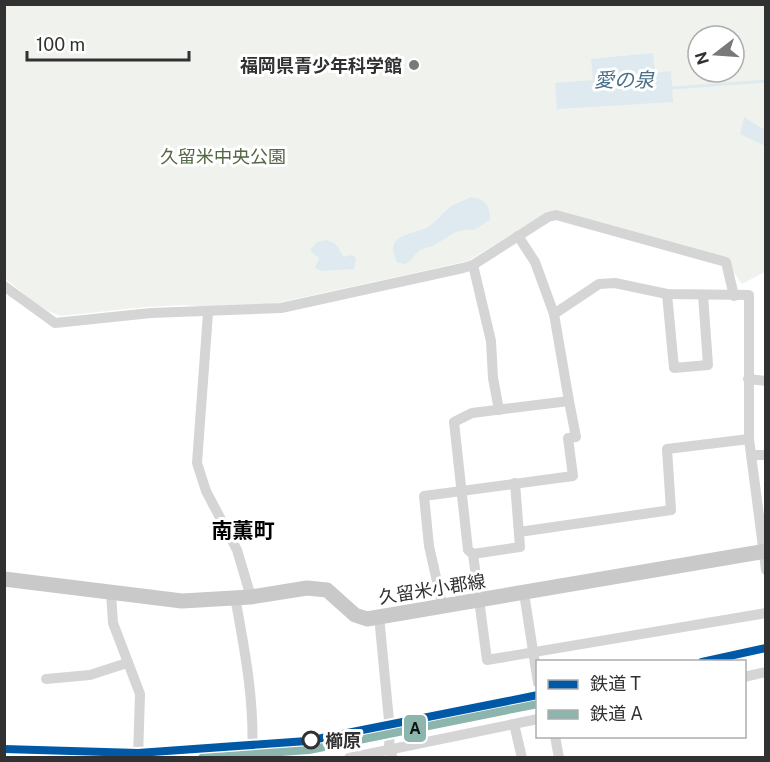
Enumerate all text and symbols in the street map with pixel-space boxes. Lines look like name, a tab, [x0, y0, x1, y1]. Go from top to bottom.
scale bar	[27, 24, 189, 62]
north arrow	[686, 24, 746, 84]
text: 100 m	[36, 34, 85, 55]
text: N	[691, 49, 713, 67]
place label: 福岡県青少年科学館	[240, 55, 402, 76]
marker: 福岡県青少年科学館	[407, 58, 421, 72]
water label: 愛の泉	[594, 68, 655, 92]
park label: 久留米中央公園	[160, 146, 286, 167]
district label: 南薫町	[212, 518, 275, 543]
street label: 久留米小郡線	[377, 570, 487, 608]
legend	[536, 660, 746, 738]
text: 鉄道 T	[590, 673, 641, 694]
text: 鉄道 A	[590, 703, 643, 724]
line badge: A	[403, 714, 427, 743]
text: A	[409, 719, 421, 738]
place label: 櫛原	[325, 730, 361, 751]
marker: 櫛原	[302, 731, 320, 749]

